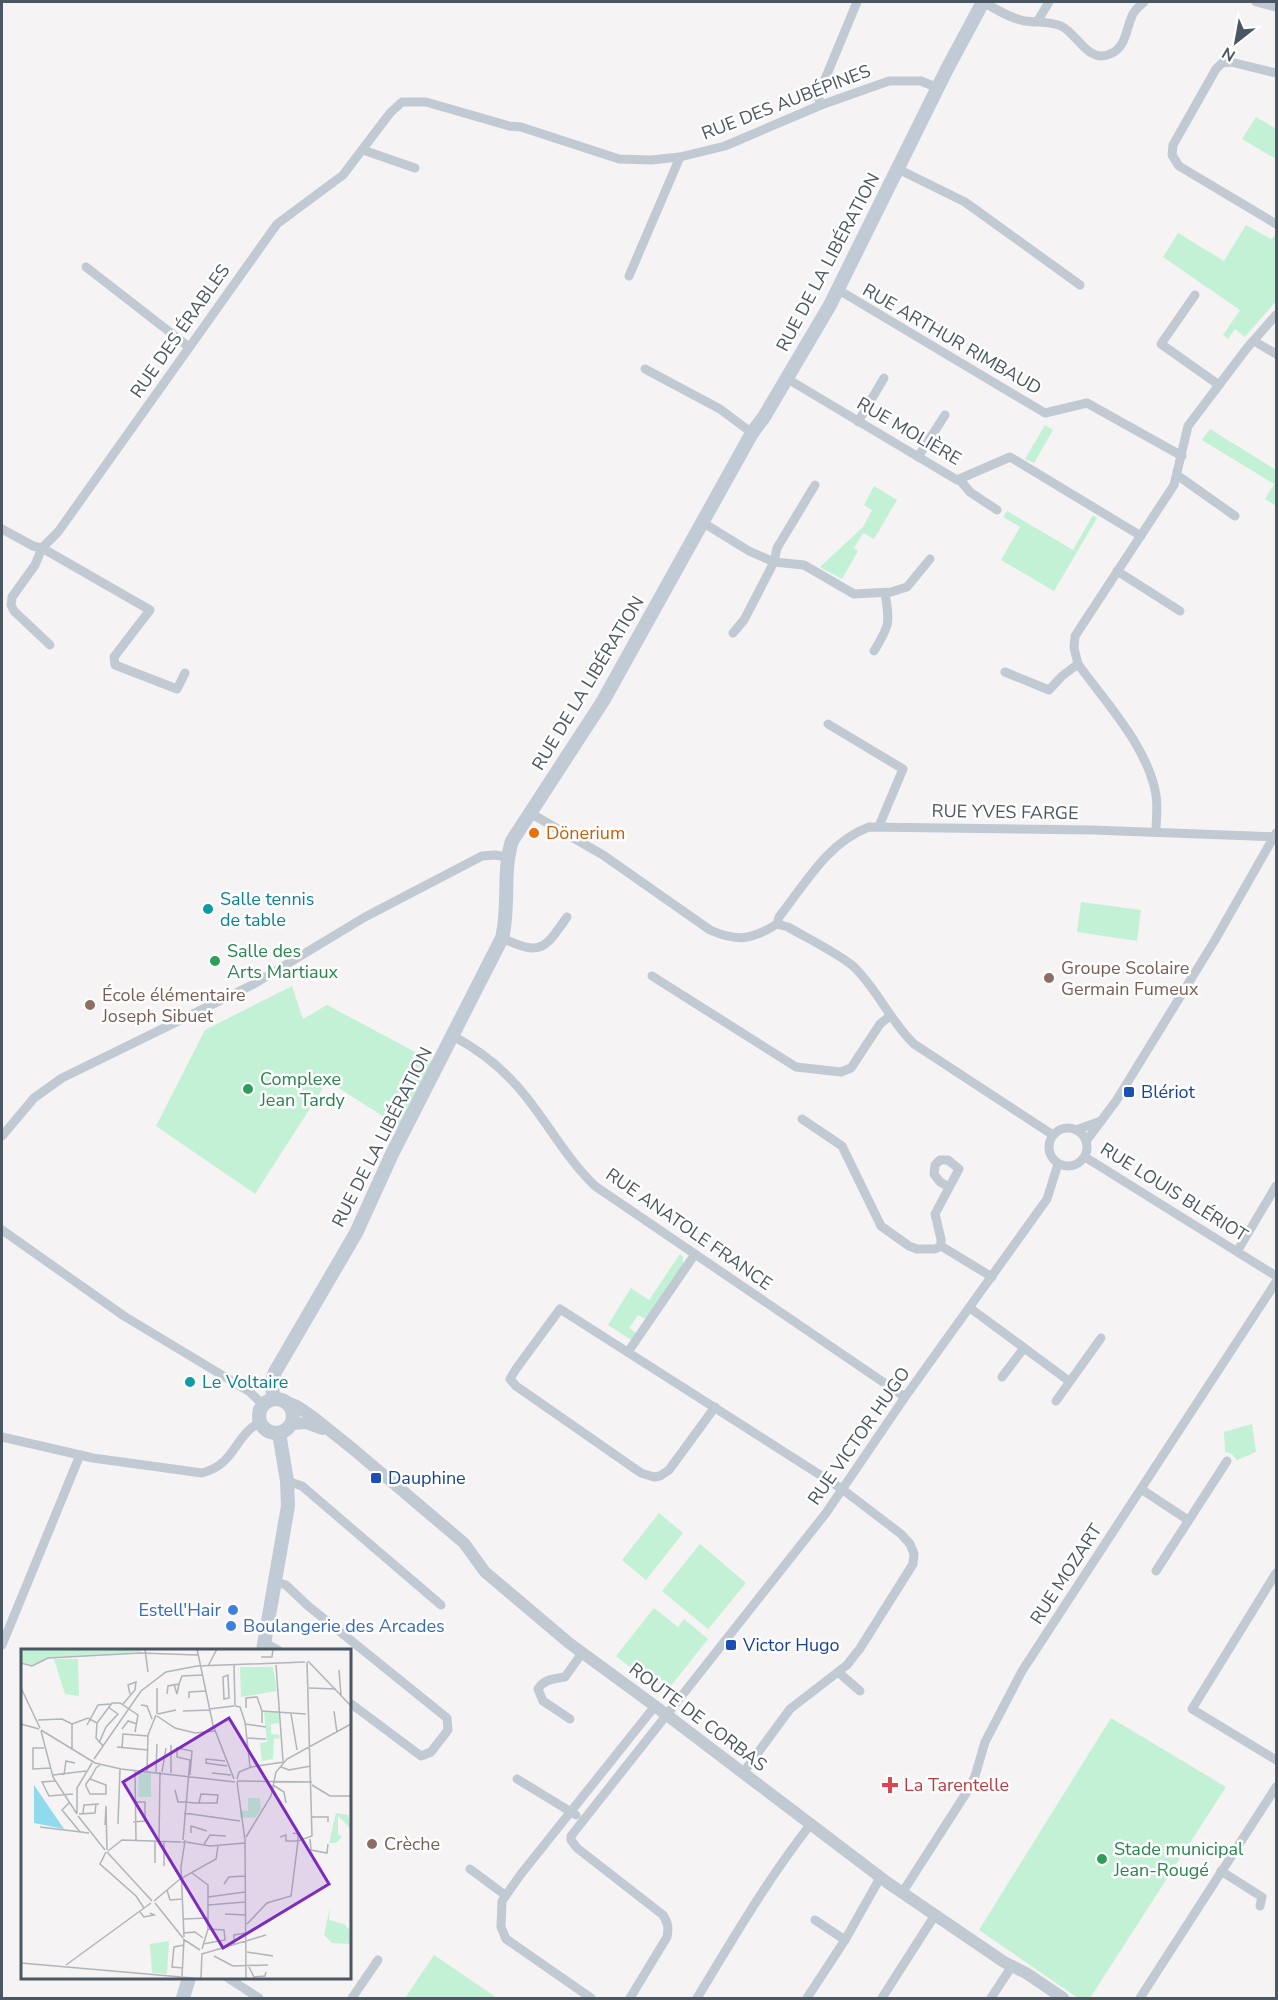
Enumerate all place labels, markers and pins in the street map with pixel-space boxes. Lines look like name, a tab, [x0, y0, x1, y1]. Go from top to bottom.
place label: Dönerium	[546, 821, 625, 845]
marker: Dönerium	[527, 826, 541, 840]
place label: Salle tennis de table	[220, 887, 314, 932]
marker: Salle tennis de table	[201, 902, 215, 916]
place label: Salle des Arts Martiaux	[227, 939, 339, 984]
marker: Salle des Arts Martiaux	[208, 954, 222, 968]
place label: Groupe Scolaire Germain Fumeux	[1061, 956, 1199, 1001]
marker: Groupe Scolaire Germain Fumeux	[1042, 971, 1056, 985]
place label: École élémentaire Joseph Sibuet	[101, 983, 246, 1028]
marker: École élémentaire Joseph Sibuet	[83, 998, 97, 1012]
place label: Complexe Jean Tardy	[259, 1067, 346, 1112]
place label: Blériot	[1141, 1080, 1196, 1104]
marker: Complexe Jean Tardy	[241, 1082, 255, 1096]
marker: Blériot	[1122, 1085, 1136, 1099]
place label: Le Voltaire	[202, 1370, 288, 1394]
marker: Le Voltaire	[183, 1375, 197, 1389]
place label: Dauphine	[388, 1466, 466, 1490]
marker: Dauphine	[369, 1471, 383, 1485]
place label: Estell'Hair	[138, 1598, 222, 1622]
marker: Estell'Hair	[226, 1603, 240, 1617]
place label: Boulangerie des Arcades	[243, 1614, 445, 1638]
marker: Boulangerie des Arcades	[224, 1619, 238, 1633]
place label: Victor Hugo	[742, 1633, 840, 1657]
marker: Victor Hugo	[724, 1638, 738, 1652]
place label: La Tarentelle	[904, 1773, 1009, 1797]
marker: La Tarentelle	[881, 1776, 899, 1794]
place label: Crèche	[384, 1832, 440, 1856]
marker: Crèche	[365, 1837, 379, 1851]
place label: Stade municipal Jean-Rougé	[1113, 1837, 1244, 1882]
marker: Stade municipal Jean-Rougé	[1095, 1852, 1109, 1866]

